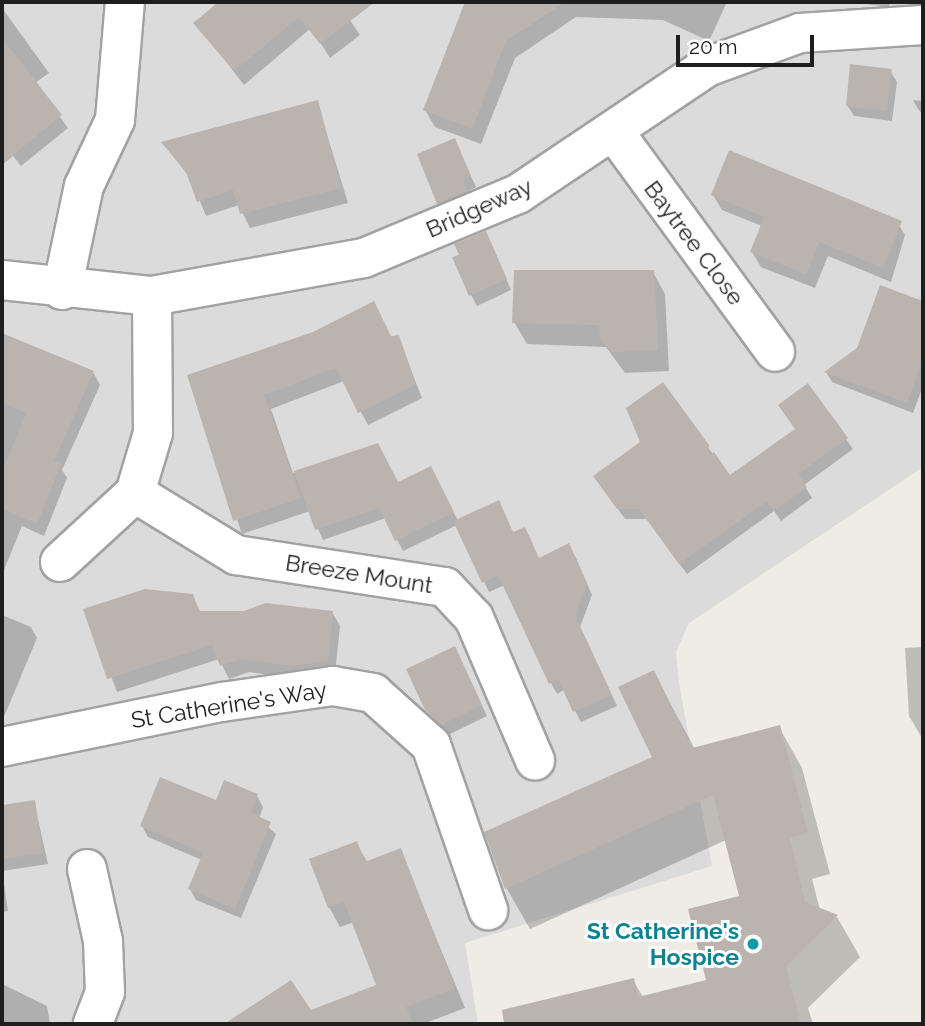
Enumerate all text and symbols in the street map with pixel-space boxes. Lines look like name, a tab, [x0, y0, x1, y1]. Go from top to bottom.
scale bar	[680, 21, 818, 65]
text: 20 m	[689, 34, 737, 59]
street label: Bridgeway	[422, 172, 536, 244]
street label: Baytree Close	[638, 175, 750, 311]
street label: Breeze Mount	[283, 549, 435, 599]
street label: St Catherine's Way	[129, 676, 329, 734]
place label: St Catherine's Hospice	[587, 917, 739, 971]
marker: St Catherine's Hospice	[745, 936, 761, 952]

